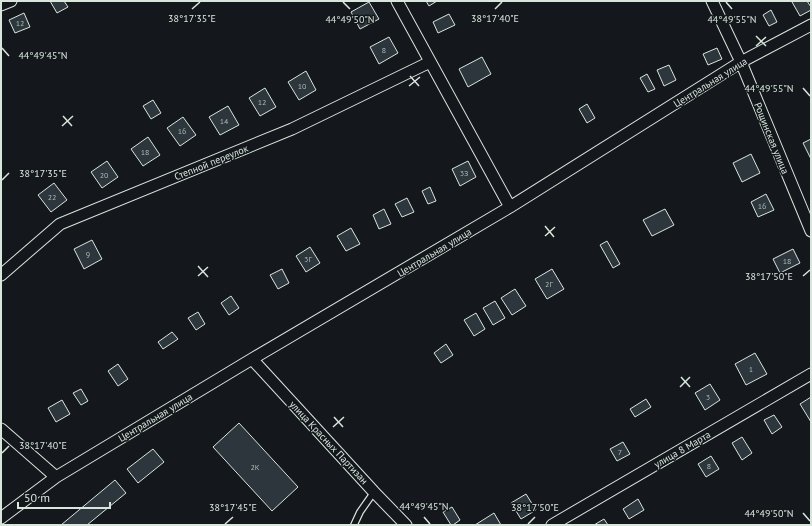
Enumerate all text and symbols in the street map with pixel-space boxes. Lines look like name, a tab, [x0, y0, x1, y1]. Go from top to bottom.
text: 38°17'35"E	[168, 12, 216, 25]
text: 38°17'40"E	[471, 12, 519, 25]
text: 44°49'50"N	[325, 13, 375, 26]
text: 44°49'55"N	[707, 13, 757, 26]
house number: 12	[16, 18, 24, 28]
house number: 8	[382, 45, 386, 55]
text: 44°49'45"N	[18, 49, 68, 62]
street label: Центральная улица	[671, 55, 750, 110]
house number: 10	[298, 81, 307, 91]
text: 44°49'55"N	[744, 82, 794, 95]
house number: 12	[258, 97, 266, 107]
street label: Рощинская улица	[751, 100, 792, 176]
house number: 14	[220, 116, 229, 126]
house number: 16	[178, 126, 186, 136]
street label: Степной переулок	[172, 142, 250, 183]
house number: 18	[141, 147, 149, 157]
text: 38°17'35"E	[19, 167, 67, 180]
house number: 3З	[460, 168, 468, 178]
house number: 20	[100, 170, 109, 180]
house number: 22	[48, 192, 56, 202]
house number: 16	[758, 201, 766, 211]
street label: Центральная улица	[395, 225, 474, 280]
house number: 9	[86, 249, 90, 259]
house number: 3Г	[304, 254, 312, 264]
house number: 18	[783, 256, 791, 266]
text: 38°17'50"E	[745, 270, 793, 283]
house number: 2Г	[545, 279, 553, 289]
house number: 1	[749, 364, 753, 374]
street label: Центральная улица	[116, 390, 195, 445]
house number: 3	[706, 392, 710, 402]
street label: улица Красных Партизан	[286, 398, 371, 487]
street label: улица 8 Марта	[652, 428, 712, 470]
text: 38°17'40"E	[19, 439, 67, 452]
house number: 7	[618, 447, 622, 457]
house number: 8	[707, 461, 711, 471]
house number: 2К	[250, 462, 260, 472]
scale bar	[18, 484, 110, 510]
text: 50 m	[24, 490, 50, 505]
text: 44°49'45"N	[399, 500, 449, 513]
text: 38°17'45"E	[209, 501, 257, 514]
text: 38°17'50"E	[511, 501, 559, 514]
text: 44°49'50"N	[744, 507, 794, 520]

